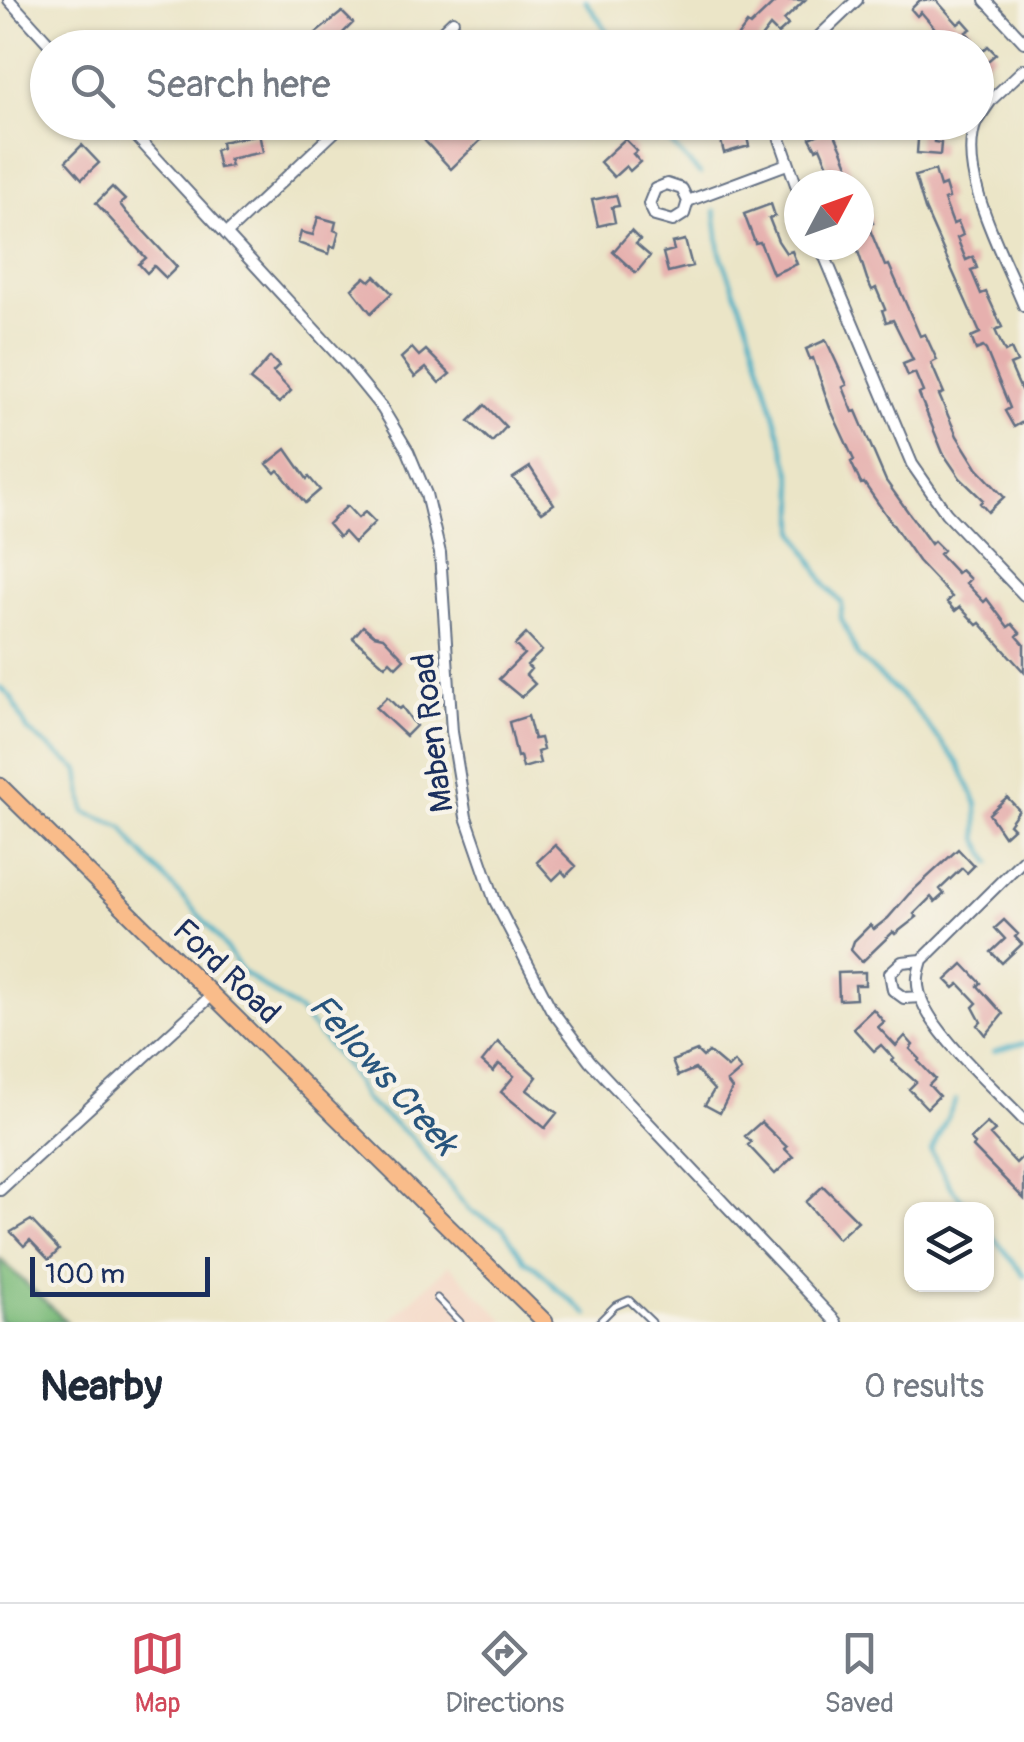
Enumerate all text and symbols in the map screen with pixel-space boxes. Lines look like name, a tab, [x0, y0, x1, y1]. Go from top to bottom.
search box	[30, 30, 994, 140]
icon: search	[65, 58, 120, 113]
text: Search here	[145, 61, 331, 109]
north arrow	[784, 170, 874, 260]
street label: Maben Road	[403, 651, 463, 815]
street label: Ford Road	[164, 911, 289, 1033]
water label: Fellows Creek	[299, 985, 469, 1167]
map controls	[904, 1202, 994, 1292]
button: layers	[904, 1202, 994, 1292]
scale bar	[30, 1252, 210, 1296]
text: 100 m	[45, 1257, 125, 1292]
text: Nearby	[40, 1361, 162, 1413]
text: 0 results	[864, 1367, 984, 1407]
tab: Map	[130, 1626, 185, 1721]
tab: Directions	[445, 1626, 564, 1721]
tab: Saved	[824, 1626, 894, 1721]

